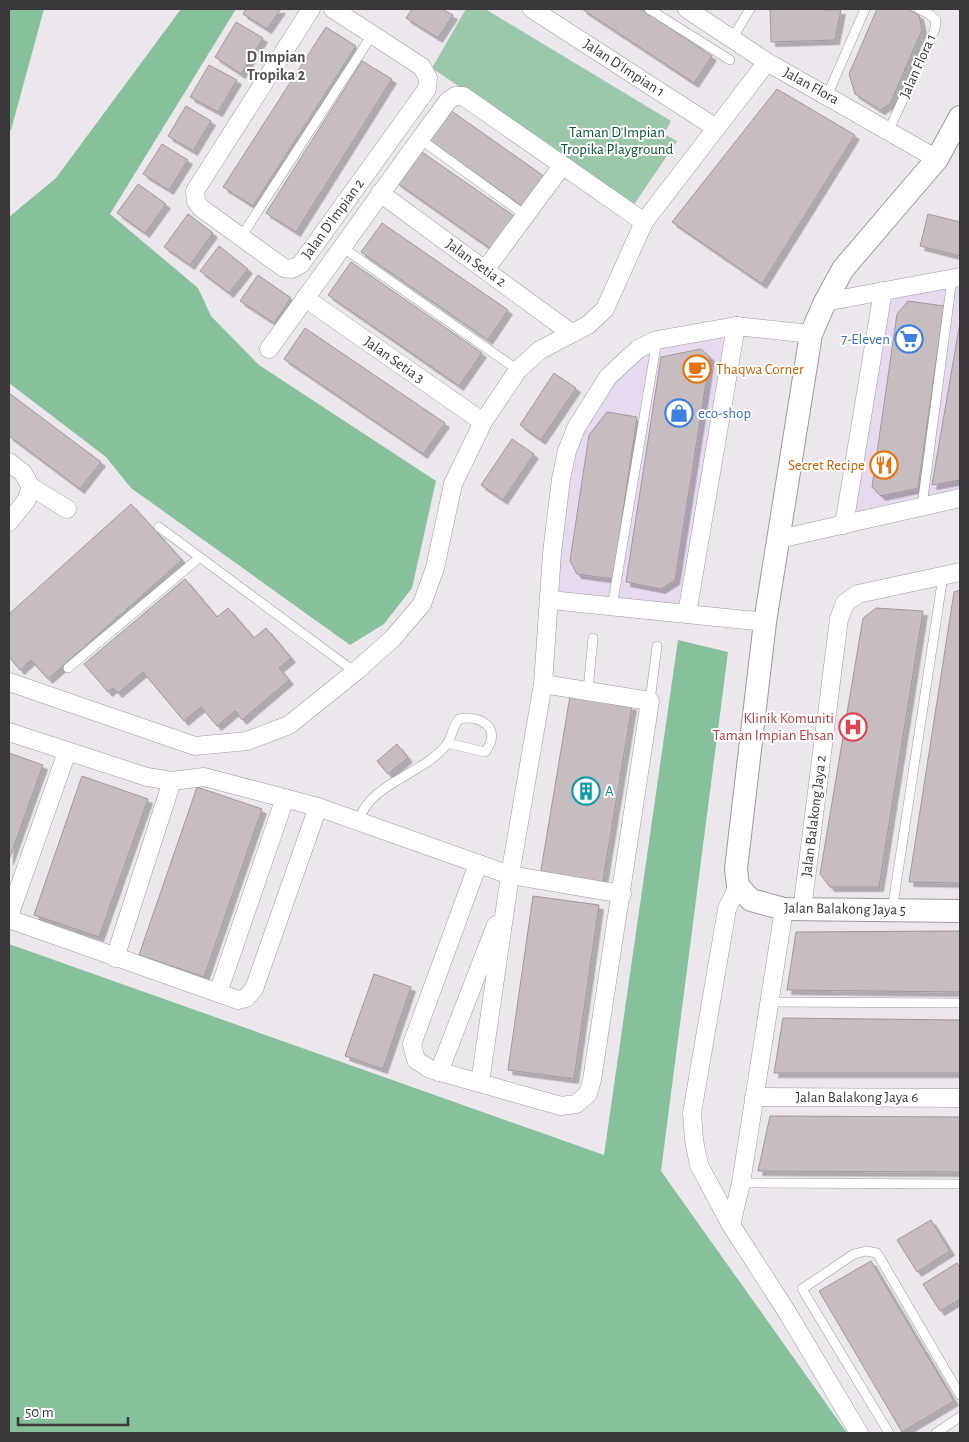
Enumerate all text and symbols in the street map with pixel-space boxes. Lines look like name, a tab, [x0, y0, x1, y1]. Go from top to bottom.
street label: Jalan Flora 1	[897, 32, 939, 100]
street label: Jalan D'Impian 1	[581, 36, 667, 100]
district label: D Impian Tropika 2	[247, 49, 306, 83]
street label: Jalan Flora	[781, 65, 841, 107]
park label: Taman D'Impian Tropika Playground	[561, 125, 674, 157]
street label: Jalan D'Impian 2	[299, 176, 367, 262]
street label: Jalan Setia 2	[443, 236, 509, 290]
supermarket icon: 7-Eleven	[894, 324, 924, 354]
place label: 7-Eleven	[841, 332, 890, 347]
street label: Jalan Setia 3	[361, 334, 427, 386]
cafe icon: Thaqwa Corner	[682, 354, 712, 384]
place label: Thaqwa Corner	[716, 362, 804, 377]
shop icon: eco-shop	[664, 398, 694, 428]
place label: eco-shop	[698, 406, 751, 421]
restaurant icon: Secret Recipe	[869, 450, 899, 480]
place label: Secret Recipe	[788, 458, 865, 473]
place label: Klinik Komuniti Taman Impian Ehsan	[713, 711, 834, 743]
hospital icon: Klinik Komuniti Taman Impian Ehsan	[838, 712, 868, 742]
street label: Jalan Balakong Jaya 2	[799, 754, 829, 878]
building icon: A	[571, 776, 601, 806]
place label: A	[605, 784, 614, 799]
street label: Jalan Balakong Jaya 5	[784, 900, 906, 918]
street label: Jalan Balakong Jaya 6	[796, 1090, 918, 1105]
scale bar	[18, 1394, 128, 1426]
text: 50 m	[25, 1405, 54, 1420]

